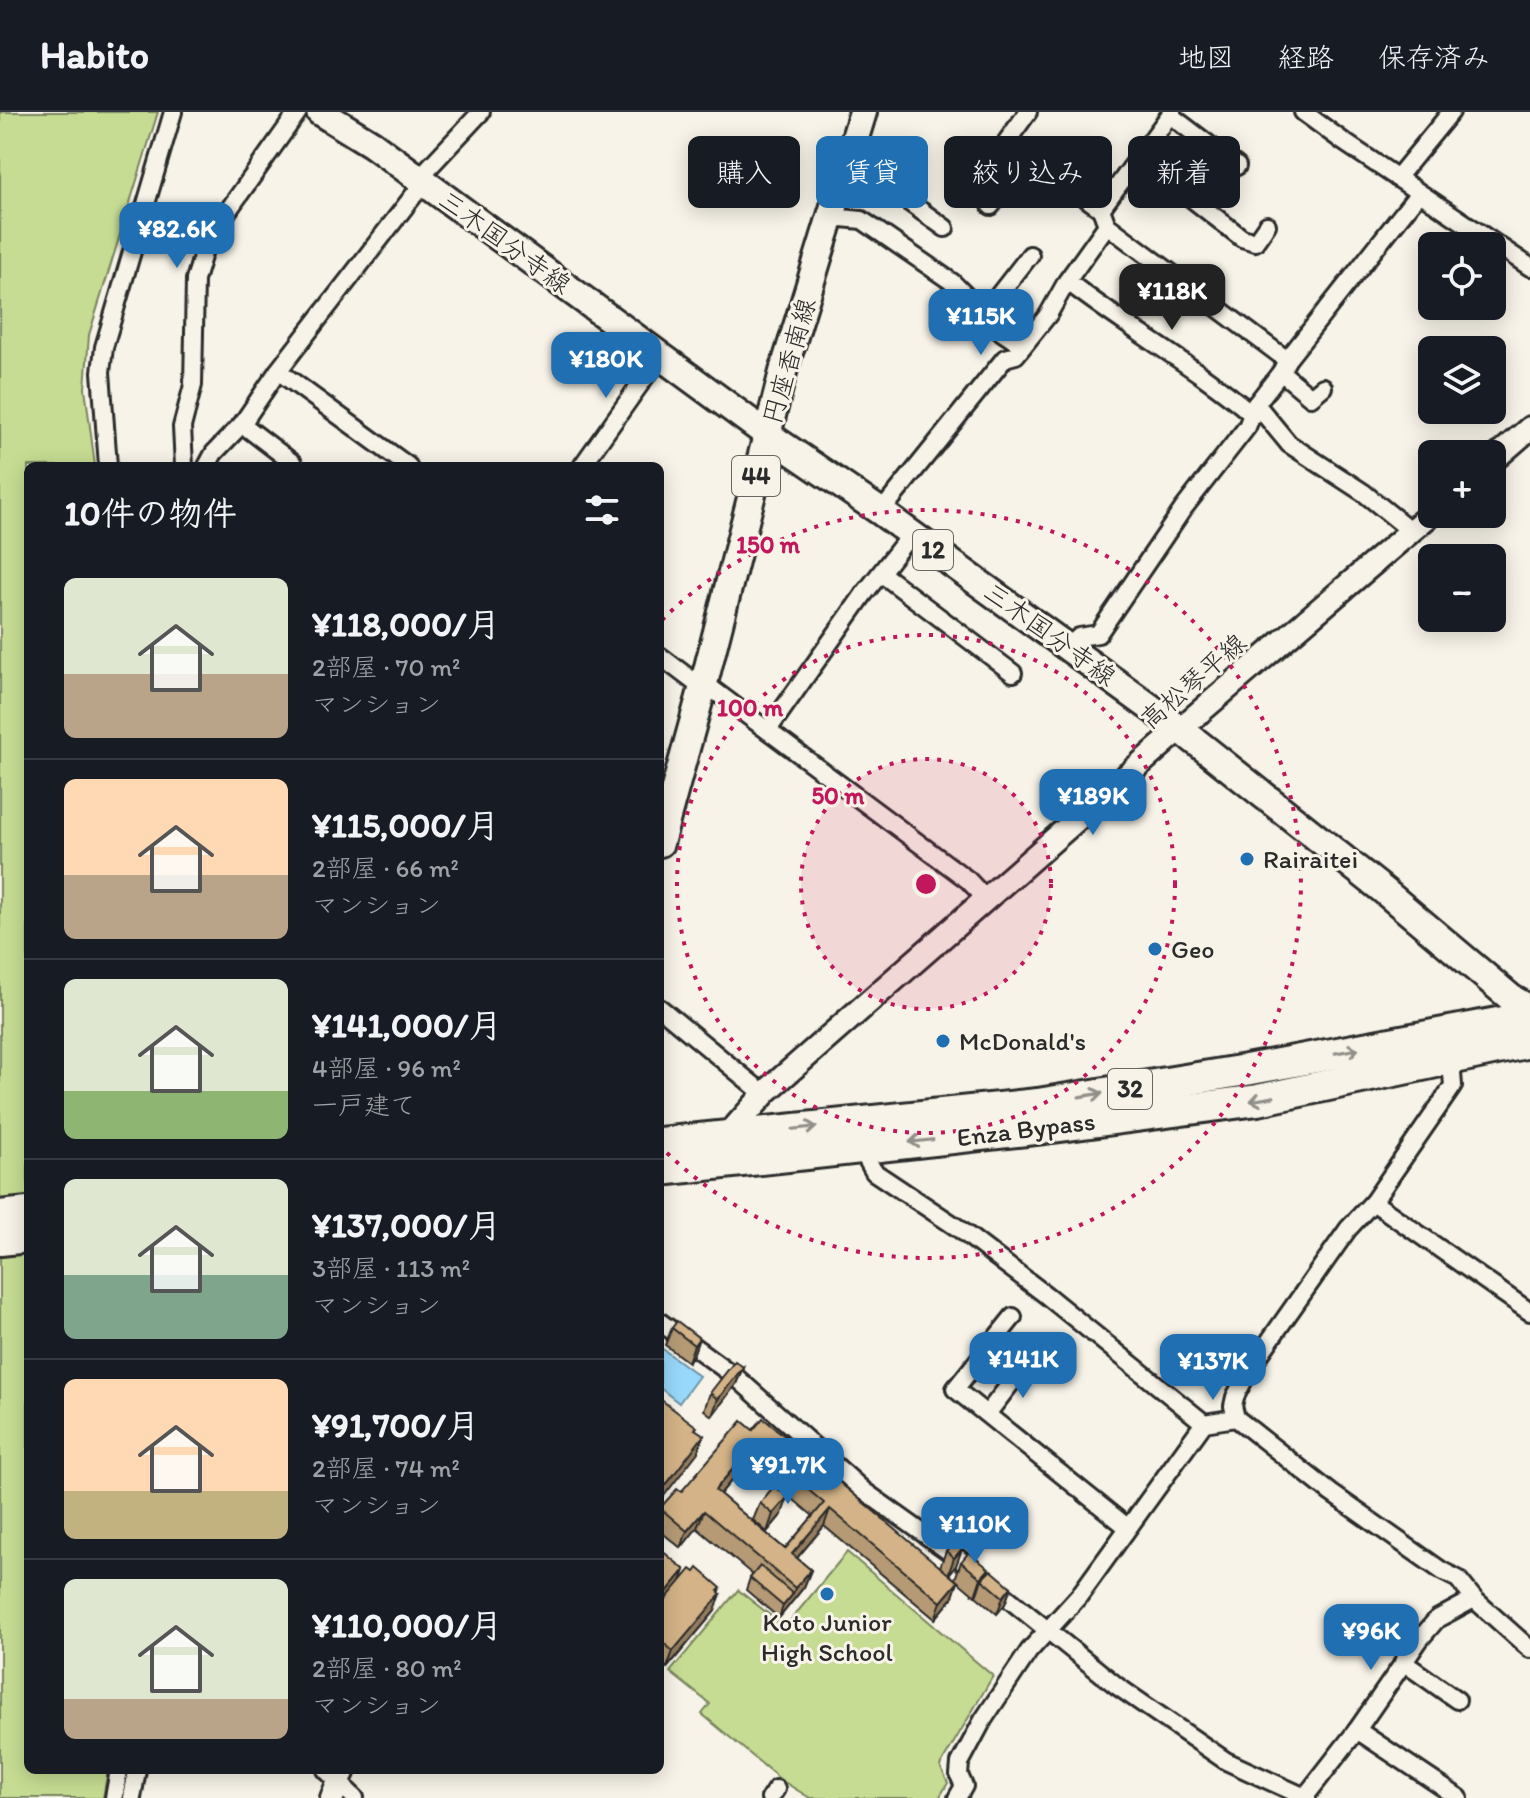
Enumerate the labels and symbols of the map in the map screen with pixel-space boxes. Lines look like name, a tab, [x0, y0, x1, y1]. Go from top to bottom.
street label: 三木国分寺線	[432, 183, 578, 301]
pin: ¥82.6K	[112, 202, 242, 270]
pin: ¥118K	[1116, 264, 1228, 332]
pin: ¥115K	[925, 289, 1037, 357]
street label: 円座香南線	[756, 294, 822, 428]
pin: ¥180K	[550, 332, 662, 400]
road number: 44	[732, 456, 780, 496]
text: 150 m	[736, 530, 801, 559]
road number: 12	[913, 530, 953, 570]
street label: 三木国分寺線	[977, 575, 1123, 693]
street label: 高松琴平線	[1133, 626, 1253, 736]
text: 100 m	[717, 693, 784, 722]
pin: ¥189K	[1037, 769, 1149, 837]
text: 50 m	[812, 781, 865, 810]
place label: Rairaitei	[1263, 843, 1358, 875]
marker: Rairaitei	[1238, 850, 1256, 868]
centre of rings	[912, 870, 940, 898]
place label: Geo	[1171, 933, 1215, 965]
marker: Geo	[1146, 940, 1164, 958]
place label: McDonald's	[959, 1025, 1086, 1057]
marker: McDonald's	[934, 1032, 952, 1050]
one-way arrow	[1334, 1042, 1359, 1057]
road number: 32	[1108, 1069, 1152, 1109]
one-way arrow	[1078, 1087, 1103, 1102]
one-way arrow	[1250, 1092, 1275, 1107]
street label: Enza Bypass	[955, 1105, 1097, 1153]
one-way arrow	[791, 1120, 818, 1135]
one-way arrow	[908, 1133, 935, 1148]
pin: ¥141K	[967, 1332, 1079, 1400]
pin: ¥137K	[1157, 1334, 1269, 1402]
pin: ¥91.7K	[723, 1438, 853, 1506]
pin: ¥110K	[919, 1497, 1031, 1565]
marker: Koto Junior High School	[818, 1585, 836, 1603]
pin: ¥96K	[1324, 1604, 1418, 1672]
place label: Koto Junior High School	[761, 1606, 893, 1668]

